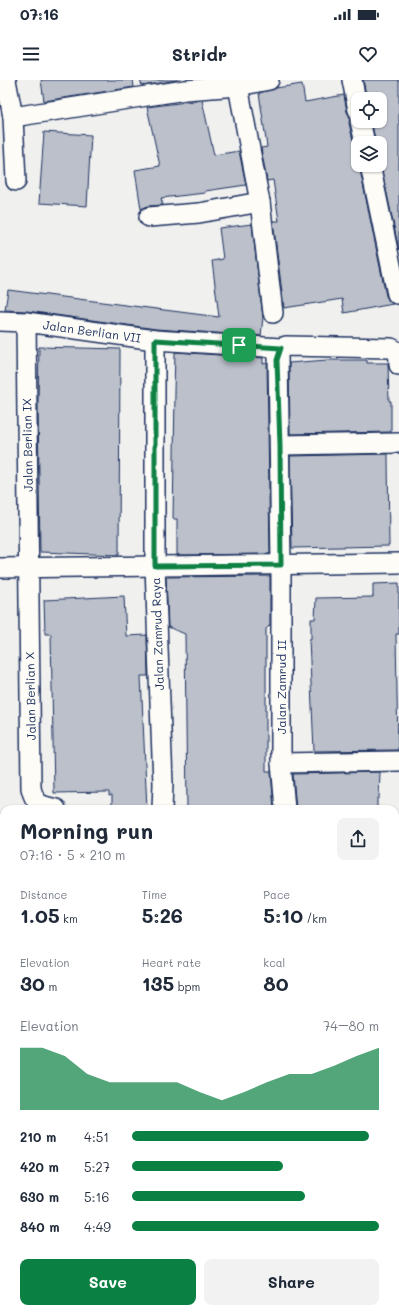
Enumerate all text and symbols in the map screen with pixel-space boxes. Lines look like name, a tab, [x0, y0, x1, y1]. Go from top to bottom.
text: 07:16	[20, 4, 58, 24]
text: Stridr	[172, 42, 227, 66]
icon: menu	[20, 43, 42, 65]
icon: heart	[357, 43, 379, 65]
map controls	[351, 92, 387, 172]
button: locate	[351, 92, 387, 128]
button: layers	[351, 136, 387, 172]
street label: Jalan Berlian VII	[42, 316, 142, 346]
pin	[222, 328, 256, 362]
icon: arrive	[228, 334, 250, 356]
street label: Jalan Berlian IX	[18, 398, 36, 492]
street label: Jalan Zamrud Raya	[147, 577, 167, 691]
street label: Jalan Zamrud II	[273, 640, 289, 734]
street label: Jalan Berlian X	[21, 652, 39, 740]
text: Morning run	[20, 816, 153, 845]
button: share	[337, 818, 379, 860]
text: 07:16 · 5 × 210 m	[20, 846, 125, 863]
text: Distance	[20, 887, 67, 902]
text: Time	[142, 887, 167, 902]
text: Pace	[263, 887, 290, 902]
text: 1.05	[20, 902, 60, 928]
text: 5:26	[142, 902, 183, 928]
text: 5:10	[263, 902, 303, 928]
text: km	[60, 911, 78, 926]
text: /km	[303, 911, 327, 926]
text: Elevation	[20, 955, 69, 970]
text: Heart rate	[142, 955, 201, 970]
text: kcal	[263, 955, 285, 970]
text: 30	[20, 970, 45, 996]
text: 135	[142, 970, 174, 996]
text: 80	[263, 970, 289, 996]
text: m	[45, 979, 57, 994]
text: bpm	[174, 979, 200, 994]
text: Elevation	[20, 1017, 78, 1034]
text: 74–80 m	[323, 1017, 379, 1034]
text: 210 m	[20, 1128, 56, 1145]
text: 4:51	[84, 1128, 109, 1145]
text: 420 m	[20, 1158, 59, 1175]
text: 5:27	[84, 1158, 110, 1175]
text: 630 m	[20, 1188, 59, 1205]
text: 5:16	[84, 1188, 109, 1205]
text: 840 m	[20, 1218, 60, 1235]
text: 4:49	[84, 1218, 111, 1235]
button: Save	[20, 1259, 196, 1305]
button: Share	[204, 1259, 379, 1305]

